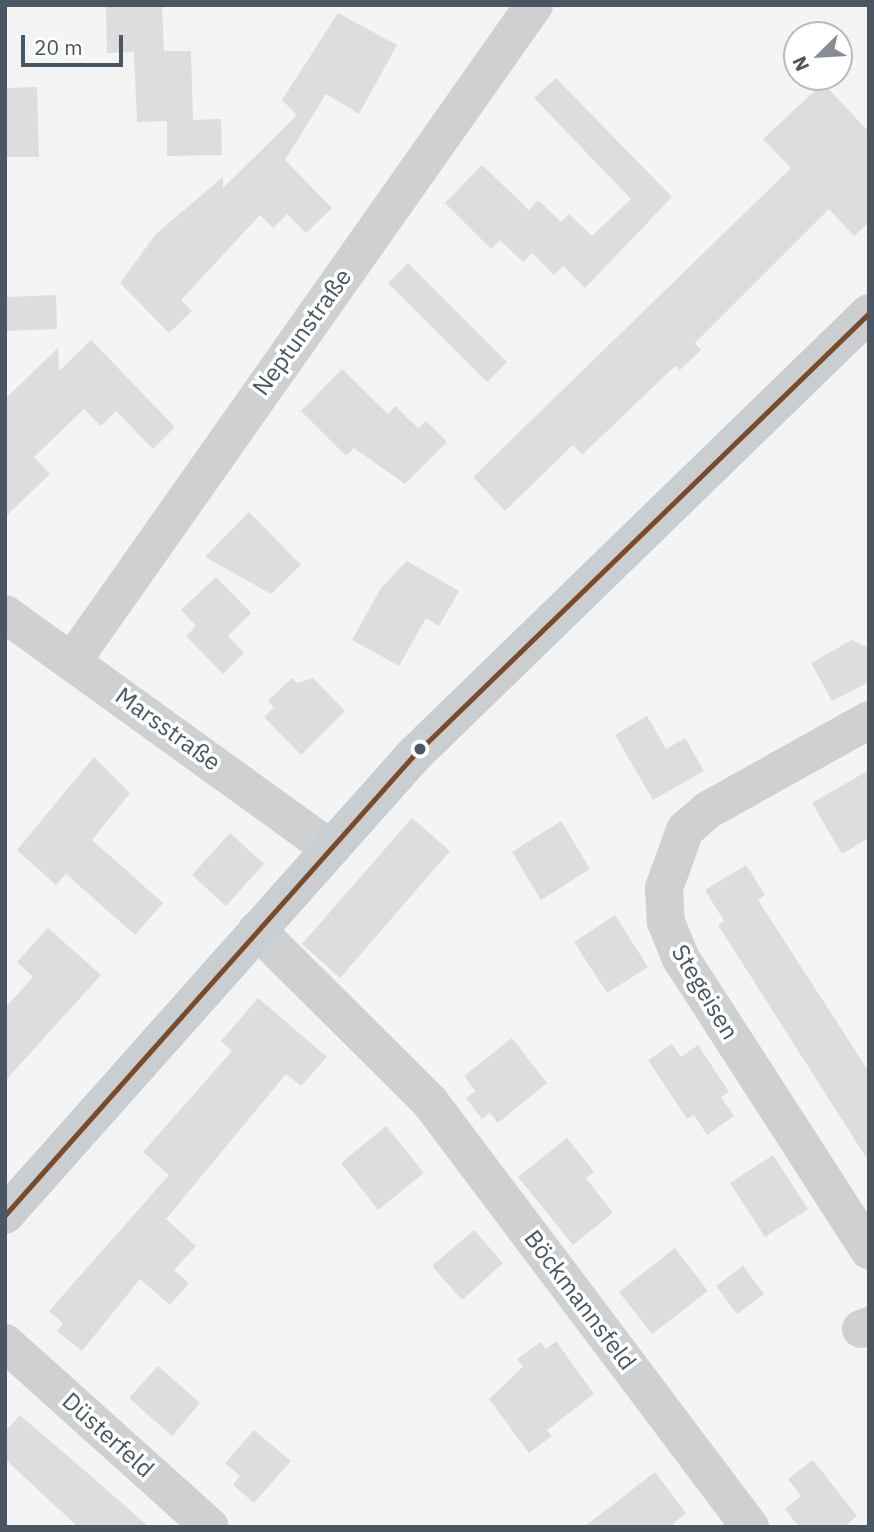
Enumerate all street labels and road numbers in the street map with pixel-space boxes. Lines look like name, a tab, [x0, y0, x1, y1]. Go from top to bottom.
street label: Neptunstraße	[246, 263, 358, 401]
street label: Marsstraße	[110, 681, 226, 777]
street label: Stegeisen	[665, 939, 745, 1045]
street label: Böckmannsfeld	[518, 1224, 642, 1376]
street label: Düsterfeld	[56, 1387, 160, 1483]

